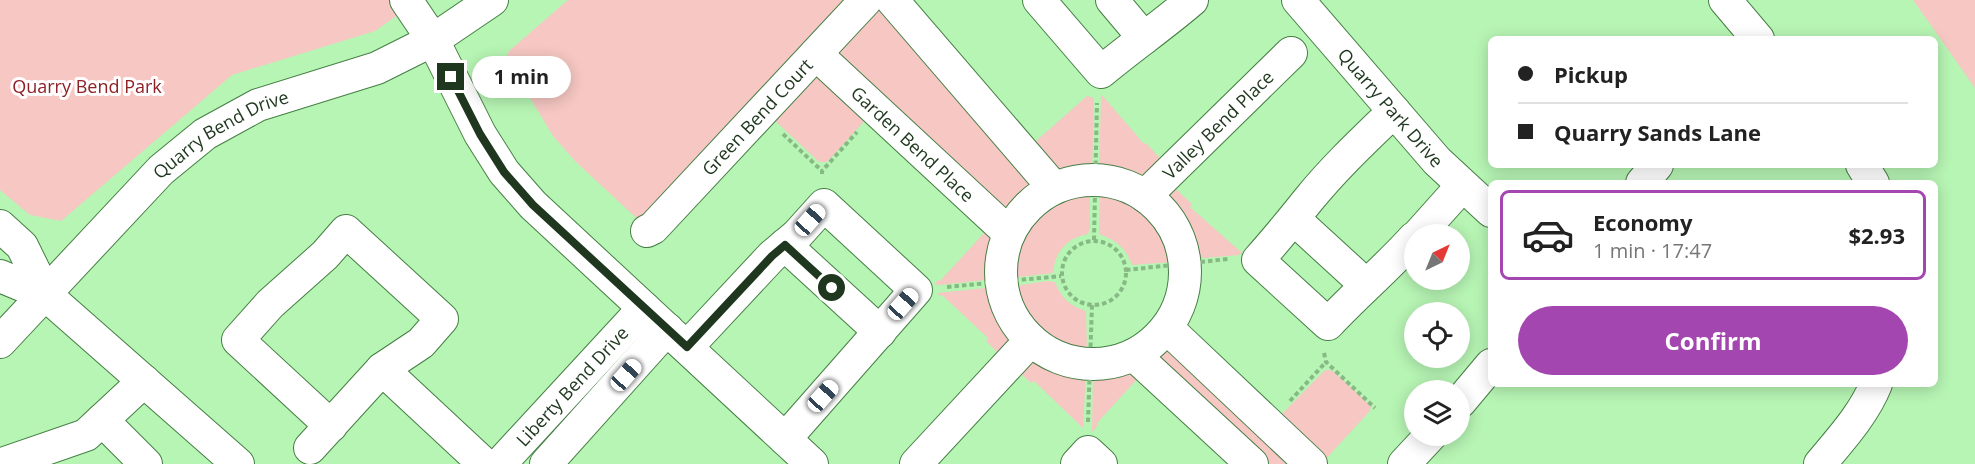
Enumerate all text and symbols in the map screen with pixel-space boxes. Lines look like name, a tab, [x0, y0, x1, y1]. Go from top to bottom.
street label: Quarry Park Drive	[1333, 43, 1449, 172]
street label: Green Bend Court	[696, 53, 818, 180]
callout: 1 min	[472, 56, 571, 98]
text: Pickup	[1554, 59, 1628, 89]
route end	[437, 63, 464, 90]
text: 1 min	[494, 63, 549, 90]
street label: Valley Bend Place	[1157, 65, 1279, 184]
park label: Quarry Bend Park	[12, 74, 162, 98]
street label: Garden Bend Place	[846, 81, 980, 207]
street label: Quarry Bend Drive	[147, 84, 291, 184]
text: Quarry Sands Lane	[1554, 117, 1761, 147]
car	[791, 201, 829, 239]
text: Economy	[1593, 207, 1692, 237]
icon: car	[1521, 208, 1575, 262]
text: $2.93	[1848, 220, 1905, 250]
north arrow	[1404, 224, 1470, 290]
map controls	[1404, 224, 1470, 446]
text: 1 min · 17:47	[1593, 237, 1712, 264]
route start	[818, 274, 845, 301]
car	[884, 285, 922, 323]
button: locate	[1404, 302, 1470, 368]
button: Confirm	[1518, 306, 1908, 375]
street label: Liberty Bend Drive	[510, 321, 633, 451]
car	[607, 356, 645, 394]
car	[804, 377, 842, 415]
button: layers	[1404, 380, 1470, 446]

